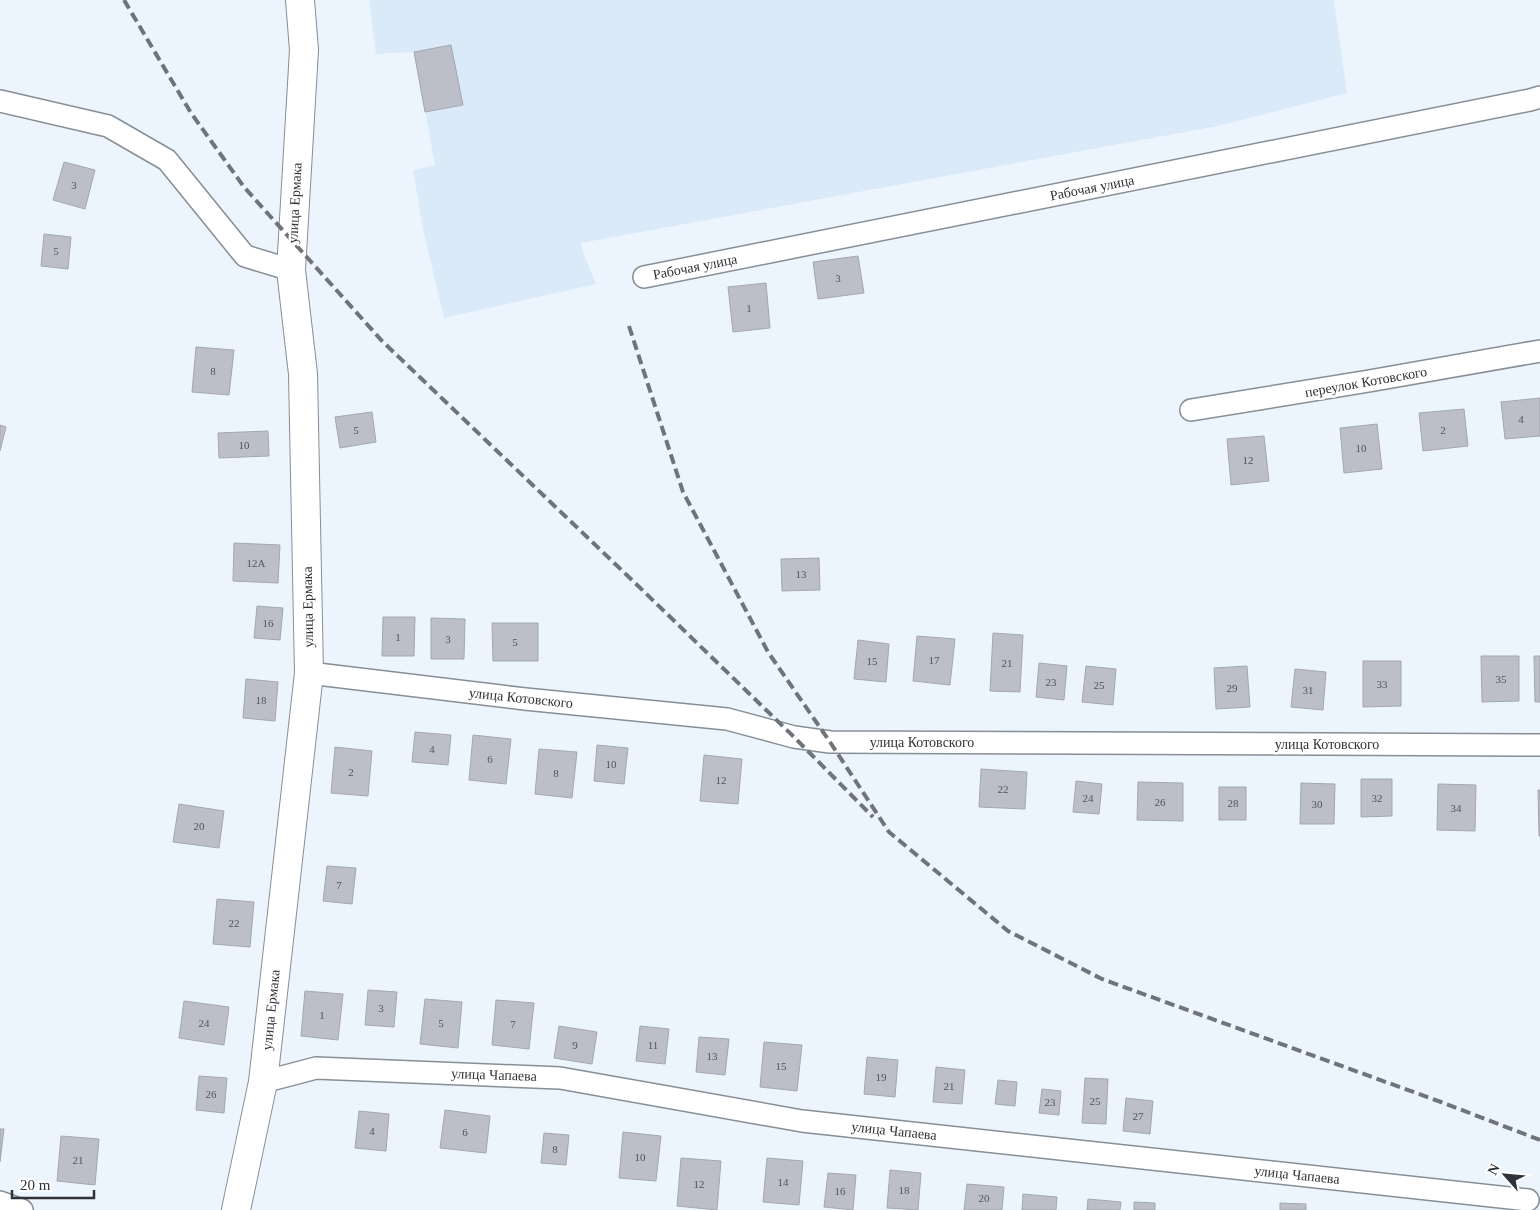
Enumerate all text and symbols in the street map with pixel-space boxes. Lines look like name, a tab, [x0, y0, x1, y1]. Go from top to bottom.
street label: улица Ермака	[285, 161, 305, 244]
street label: Рабочая улица	[1049, 172, 1136, 204]
house number: 3	[71, 179, 77, 191]
house number: 5	[53, 245, 59, 257]
street label: Рабочая улица	[652, 251, 739, 283]
house number: 3	[835, 272, 841, 284]
house number: 1	[746, 302, 752, 314]
street label: переулок Котовского	[1304, 364, 1428, 400]
house number: 8	[210, 365, 216, 377]
house number: 4	[1518, 413, 1524, 425]
house number: 5	[353, 424, 359, 436]
house number: 2	[1440, 424, 1446, 436]
house number: 10	[239, 439, 250, 451]
house number: 10	[1356, 442, 1367, 454]
house number: 12	[1243, 454, 1254, 466]
house number: 12А	[247, 557, 266, 569]
street label: улица Ермака	[300, 566, 316, 648]
house number: 13	[796, 568, 807, 580]
house number: 16	[263, 617, 274, 629]
house number: 1	[395, 631, 401, 643]
house number: 3	[445, 633, 451, 645]
house number: 5	[512, 636, 518, 648]
house number: 17	[929, 654, 940, 666]
house number: 15	[867, 655, 878, 667]
house number: 21	[1002, 657, 1013, 669]
house number: 35	[1496, 673, 1507, 685]
house number: 23	[1046, 676, 1057, 688]
house number: 33	[1377, 678, 1388, 690]
house number: 25	[1094, 679, 1105, 691]
house number: 29	[1227, 682, 1238, 694]
house number: 31	[1303, 684, 1314, 696]
street label: улица Котовского	[468, 685, 574, 711]
house number: 18	[256, 694, 267, 706]
street label: улица Котовского	[870, 735, 974, 750]
street label: улица Котовского	[1275, 737, 1379, 752]
house number: 4	[429, 743, 435, 755]
house number: 6	[487, 753, 493, 765]
house number: 10	[606, 758, 617, 770]
house number: 2	[348, 766, 354, 778]
house number: 8	[553, 767, 559, 779]
house number: 12	[716, 774, 727, 786]
house number: 22	[998, 783, 1009, 795]
house number: 24	[1083, 792, 1094, 804]
house number: 32	[1372, 792, 1383, 804]
house number: 26	[1155, 796, 1166, 808]
house number: 28	[1228, 797, 1239, 809]
house number: 30	[1312, 798, 1323, 810]
house number: 34	[1451, 802, 1462, 814]
house number: 20	[194, 820, 205, 832]
house number: 7	[336, 879, 342, 891]
house number: 22	[229, 917, 240, 929]
street label: улица Ермака	[259, 968, 283, 1051]
house number: 3	[378, 1002, 384, 1014]
house number: 1	[319, 1009, 325, 1021]
house number: 24	[199, 1017, 210, 1029]
house number: 5	[438, 1017, 444, 1029]
house number: 7	[510, 1018, 516, 1030]
house number: 9	[572, 1039, 578, 1051]
house number: 11	[648, 1039, 658, 1051]
house number: 13	[707, 1050, 718, 1062]
house number: 15	[776, 1060, 787, 1072]
street label: улица Чапаева	[451, 1066, 538, 1084]
house number: 19	[876, 1071, 887, 1083]
house number: 21	[944, 1080, 955, 1092]
house number: 26	[206, 1088, 217, 1100]
house number: 25	[1090, 1095, 1101, 1107]
house number: 23	[1045, 1096, 1056, 1108]
house number: 27	[1133, 1110, 1144, 1122]
street label: улица Чапаева	[851, 1119, 938, 1143]
house number: 4	[369, 1125, 375, 1137]
house number: 6	[462, 1126, 468, 1138]
house number: 8	[552, 1143, 558, 1155]
north arrow	[1480, 1150, 1530, 1200]
house number: 10	[635, 1151, 646, 1163]
house number: 21	[73, 1154, 84, 1166]
text: N	[1485, 1161, 1503, 1177]
street label: улица Чапаева	[1254, 1163, 1341, 1187]
scale bar	[12, 1168, 95, 1200]
house number: 14	[778, 1176, 789, 1188]
text: 20 m	[20, 1177, 51, 1193]
house number: 12	[694, 1178, 705, 1190]
house number: 18	[899, 1184, 910, 1196]
house number: 16	[835, 1185, 846, 1197]
house number: 20	[979, 1192, 990, 1204]

